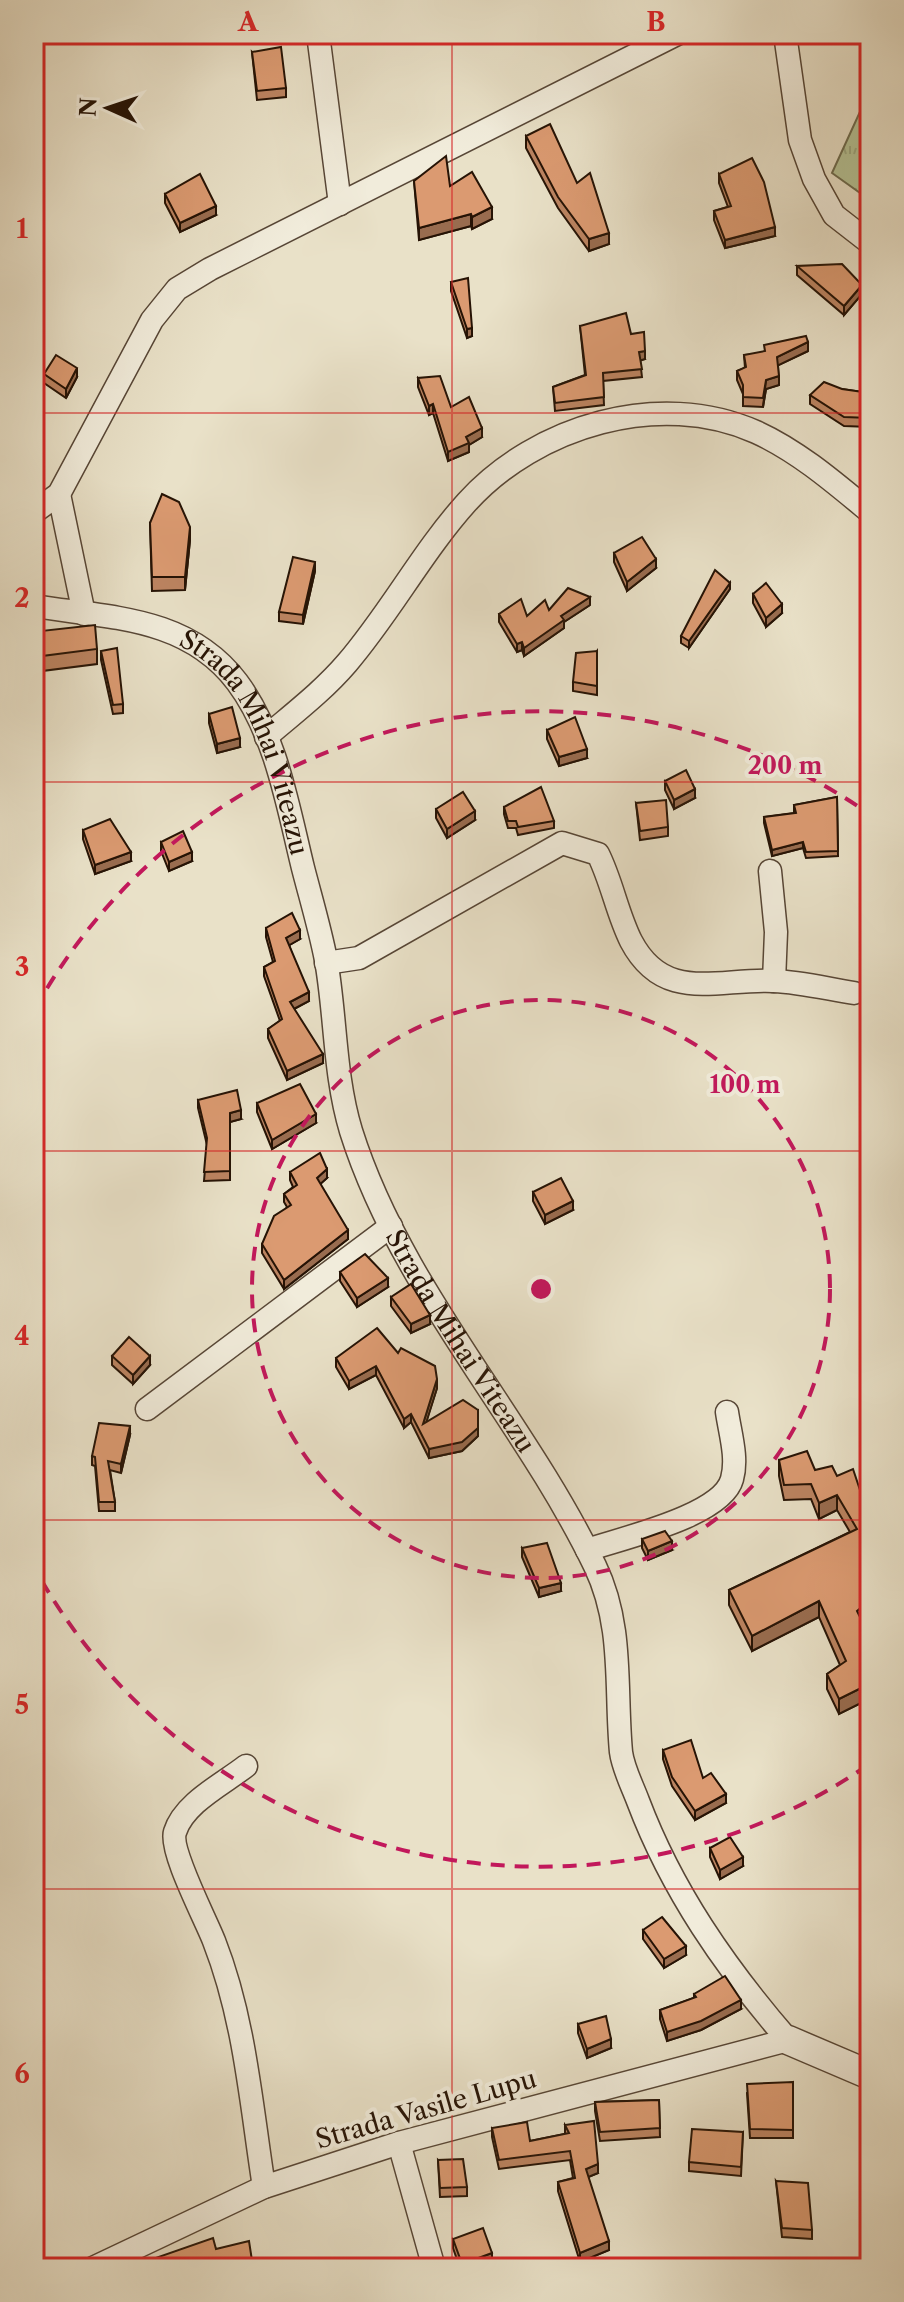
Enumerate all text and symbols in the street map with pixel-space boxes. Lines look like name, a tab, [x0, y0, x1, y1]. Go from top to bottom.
text: A	[237, 6, 259, 38]
text: B	[646, 6, 666, 38]
north arrow	[68, 68, 148, 148]
text: N	[75, 97, 103, 117]
text: 1	[16, 213, 28, 245]
text: 2	[14, 582, 30, 614]
street label: Strada Mihai Viteazu	[174, 623, 315, 858]
text: 200 m	[748, 751, 822, 780]
text: 3	[15, 951, 29, 983]
text: 100 m	[709, 1070, 781, 1099]
street label: Strada Mihai Viteazu	[379, 1224, 542, 1459]
centre of rings	[527, 1275, 555, 1303]
text: 4	[14, 1320, 30, 1352]
text: 5	[15, 1689, 29, 1721]
text: 6	[14, 2058, 30, 2090]
street label: Strada Vasile Lupu	[312, 2062, 540, 2156]

